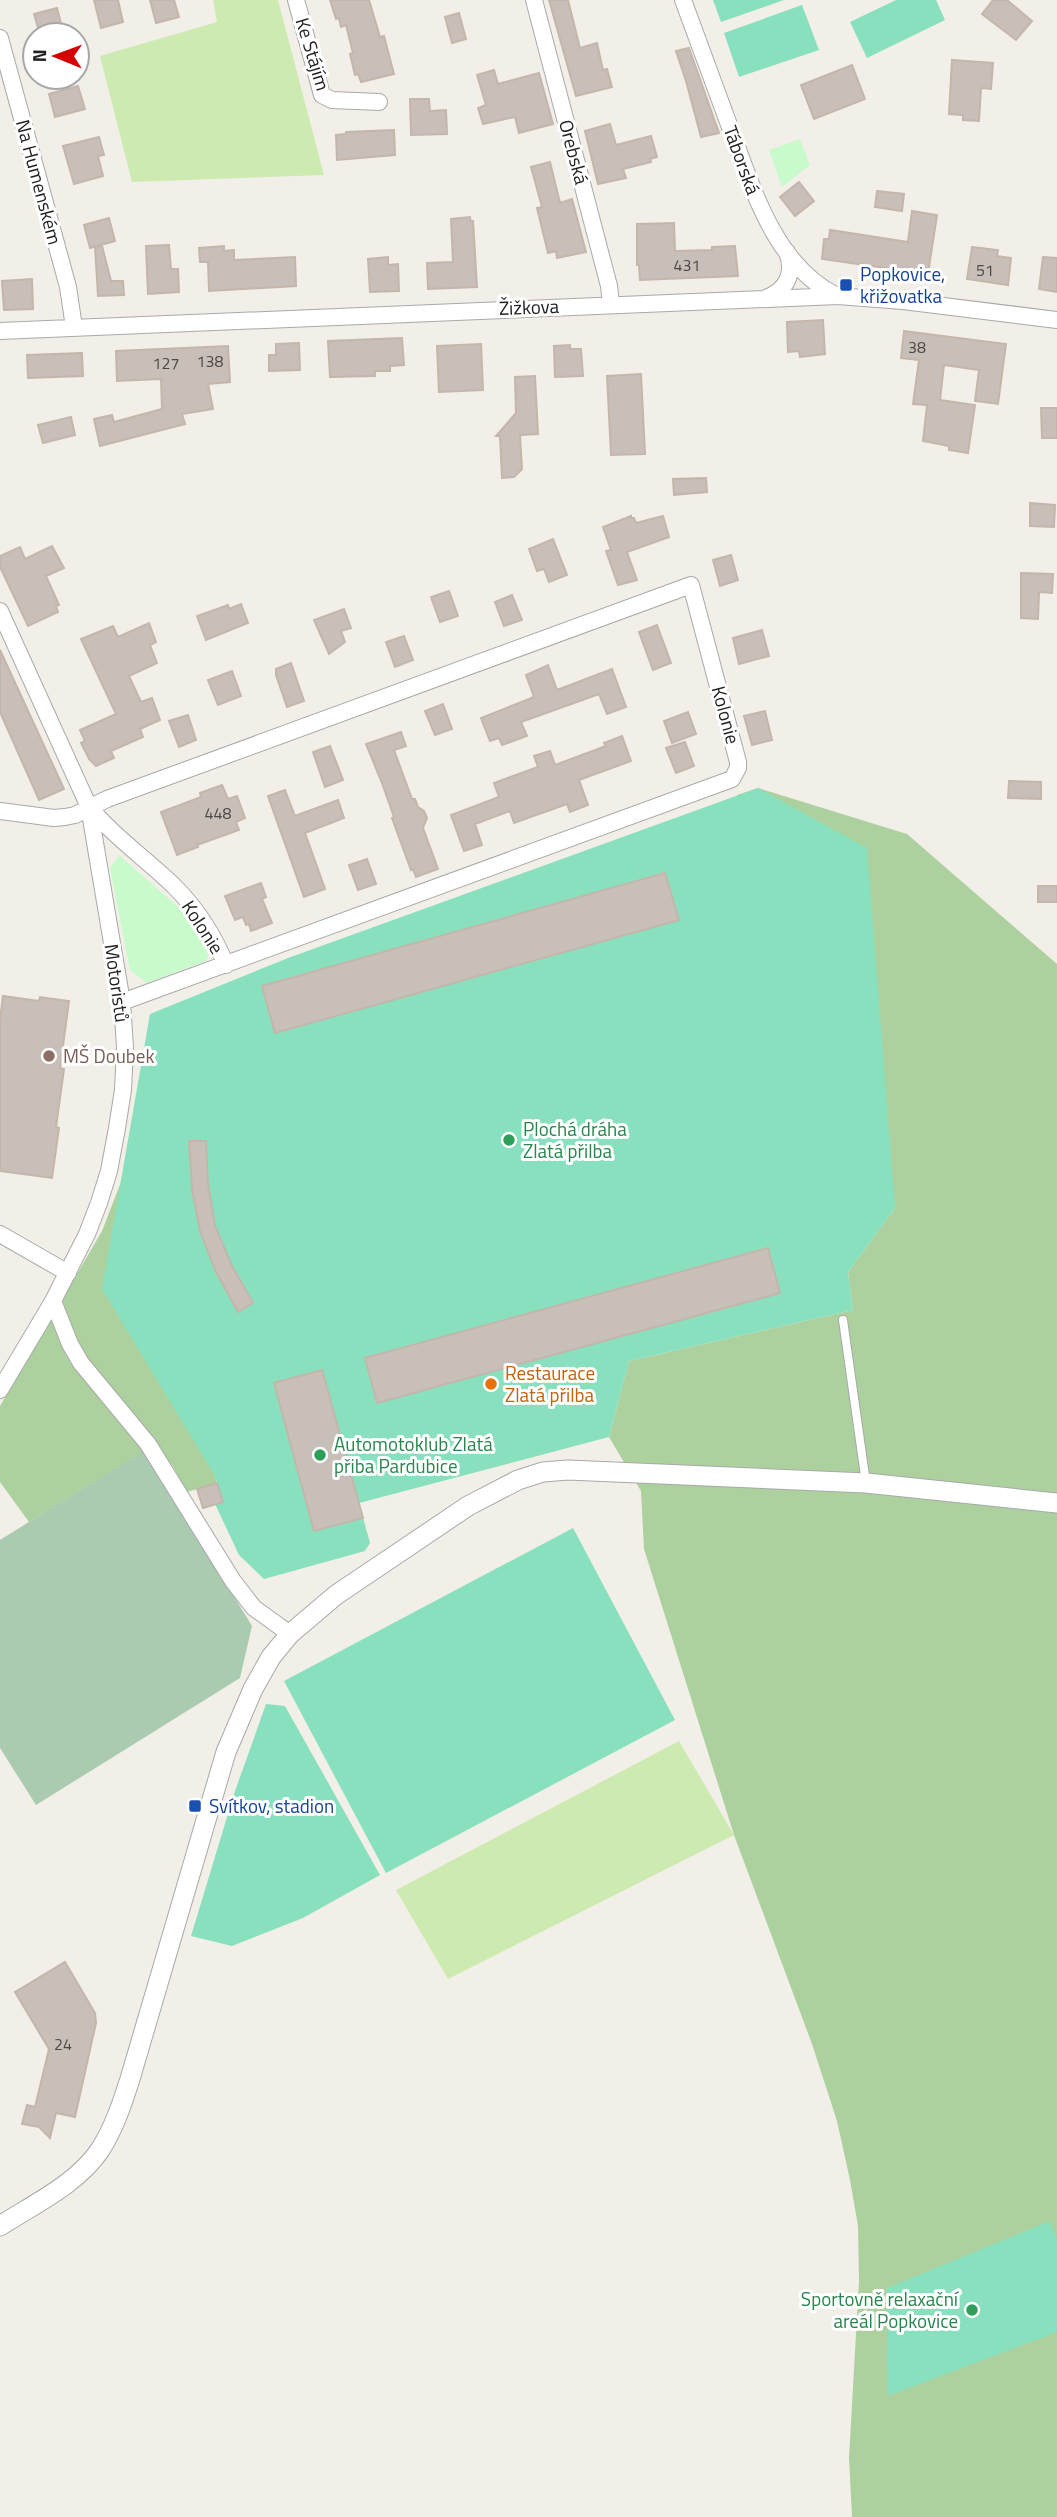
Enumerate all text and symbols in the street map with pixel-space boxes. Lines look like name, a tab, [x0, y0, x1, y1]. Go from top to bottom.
street label: Ke Stájím	[289, 14, 338, 94]
north arrow	[21, 21, 91, 91]
text: N	[24, 49, 53, 63]
street label: Na Humenském	[9, 116, 70, 248]
street label: Orebská	[552, 116, 597, 188]
street label: Táborská	[717, 121, 769, 199]
house number: 431	[674, 253, 700, 277]
house number: 51	[976, 258, 994, 282]
place label: Popkovice, křižovatka	[860, 259, 945, 310]
marker: Popkovice, křižovatka	[838, 277, 854, 293]
street label: Žižkova	[498, 291, 560, 322]
house number: 38	[908, 335, 926, 359]
house number: 138	[197, 349, 223, 373]
house number: 127	[153, 351, 179, 375]
street label: Kolonie	[705, 683, 748, 747]
house number: 448	[205, 801, 231, 825]
street label: Kolonie	[175, 894, 232, 959]
street label: Motoristů	[98, 942, 137, 1024]
place label: MŠ Doubek	[63, 1041, 155, 1070]
marker: MŠ Doubek	[41, 1048, 57, 1064]
place label: Plochá dráha Zlatá přilba	[523, 1114, 627, 1165]
marker: Plochá dráha Zlatá přilba	[501, 1132, 517, 1148]
place label: Restaurace Zlatá přilba	[505, 1358, 595, 1409]
marker: Restaurace Zlatá přilba	[483, 1376, 499, 1392]
place label: Automotoklub Zlatá přiba Pardubice	[334, 1429, 493, 1480]
marker: Automotoklub Zlatá přiba Pardubice	[312, 1447, 328, 1463]
place label: Svítkov, stadion	[209, 1791, 334, 1820]
marker: Svítkov, stadion	[187, 1798, 203, 1814]
house number: 24	[54, 2032, 72, 2056]
place label: Sportovně relaxační areál Popkovice	[801, 2284, 960, 2335]
marker: Sportovně relaxační areál Popkovice	[964, 2302, 980, 2318]

